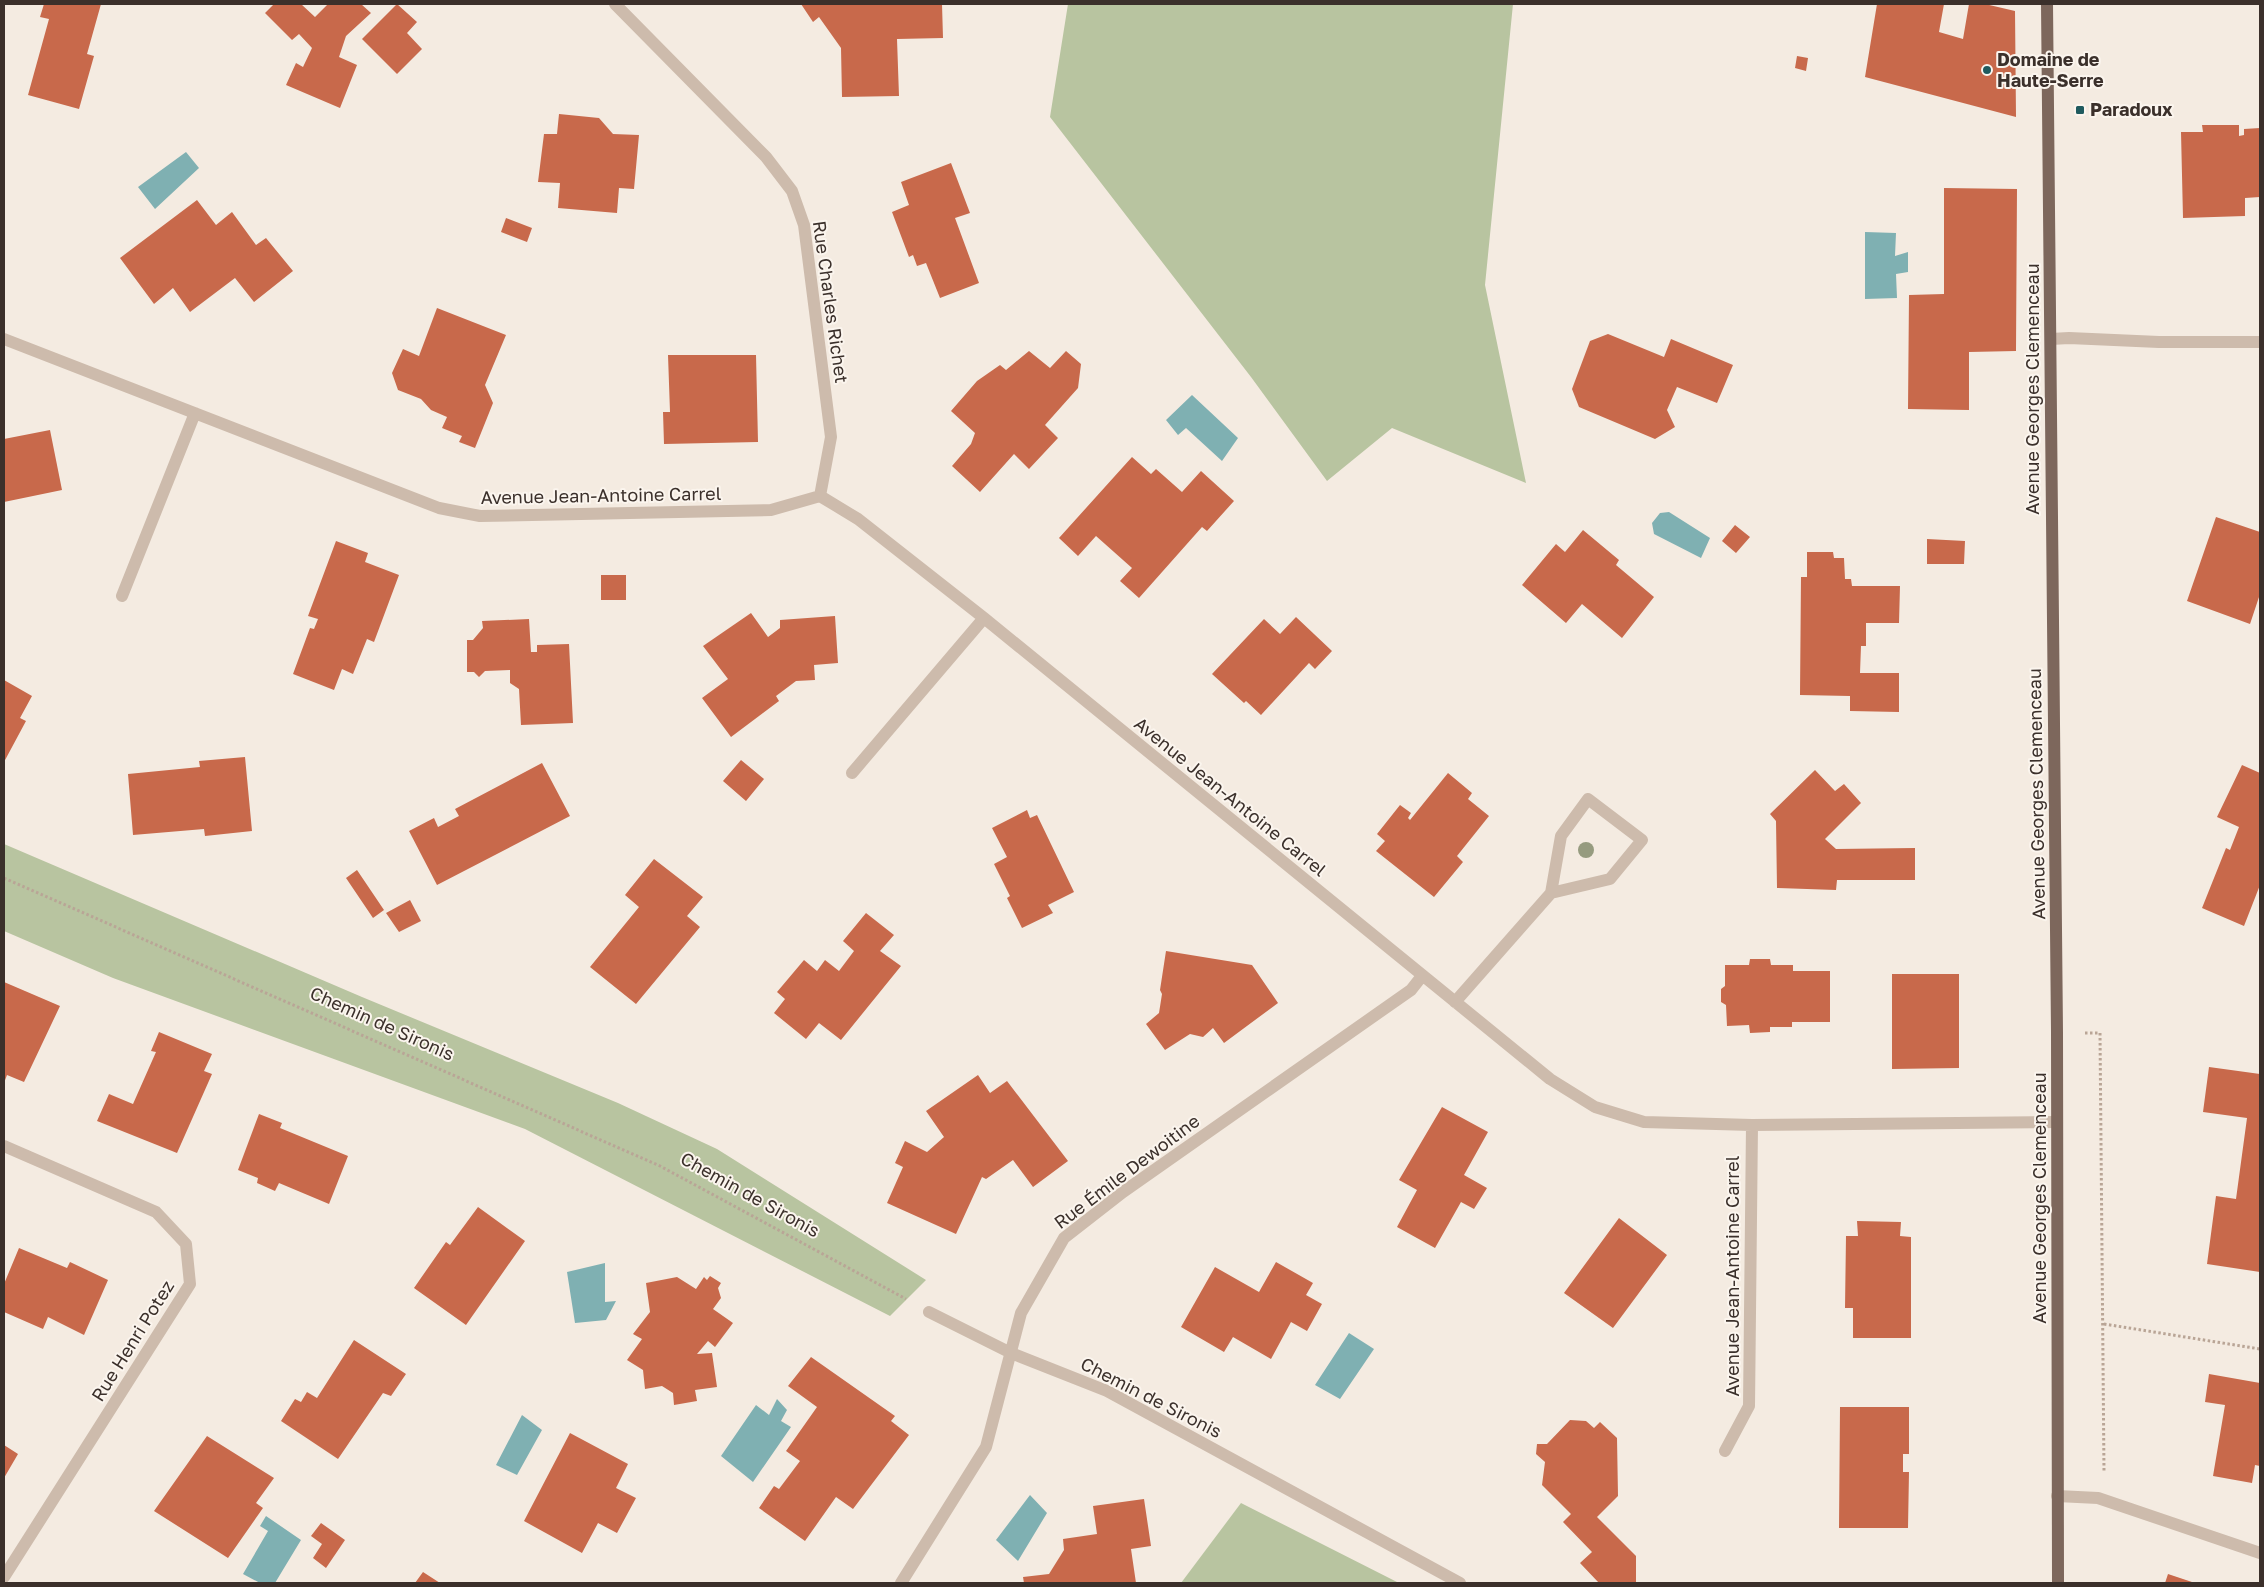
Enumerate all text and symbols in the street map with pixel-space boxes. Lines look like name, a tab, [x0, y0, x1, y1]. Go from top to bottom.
place label: Domaine de Haute-Serre	[1997, 48, 2104, 91]
marker: Domaine de Haute-Serre	[1981, 64, 1993, 76]
place label: Paradoux	[2090, 98, 2173, 120]
marker: Paradoux	[2074, 104, 2086, 116]
street label: Rue Charles Richet	[809, 219, 853, 385]
street label: Avenue Georges Clemenceau	[2021, 263, 2043, 515]
street label: Avenue Jean-Antoine Carrel	[480, 482, 722, 508]
street label: Avenue Georges Clemenceau	[2023, 668, 2049, 920]
street label: Avenue Jean-Antoine Carrel	[1130, 712, 1331, 881]
street label: Chemin de Sironis	[307, 981, 458, 1065]
street label: Avenue Georges Clemenceau	[2028, 1072, 2050, 1324]
street label: Rue Émile Dewoitine	[1049, 1109, 1203, 1233]
street label: Chemin de Sironis	[677, 1147, 824, 1241]
street label: Avenue Jean-Antoine Carrel	[1721, 1155, 1743, 1396]
street label: Rue Henri Potez	[86, 1276, 178, 1405]
street label: Chemin de Sironis	[1077, 1352, 1226, 1442]

